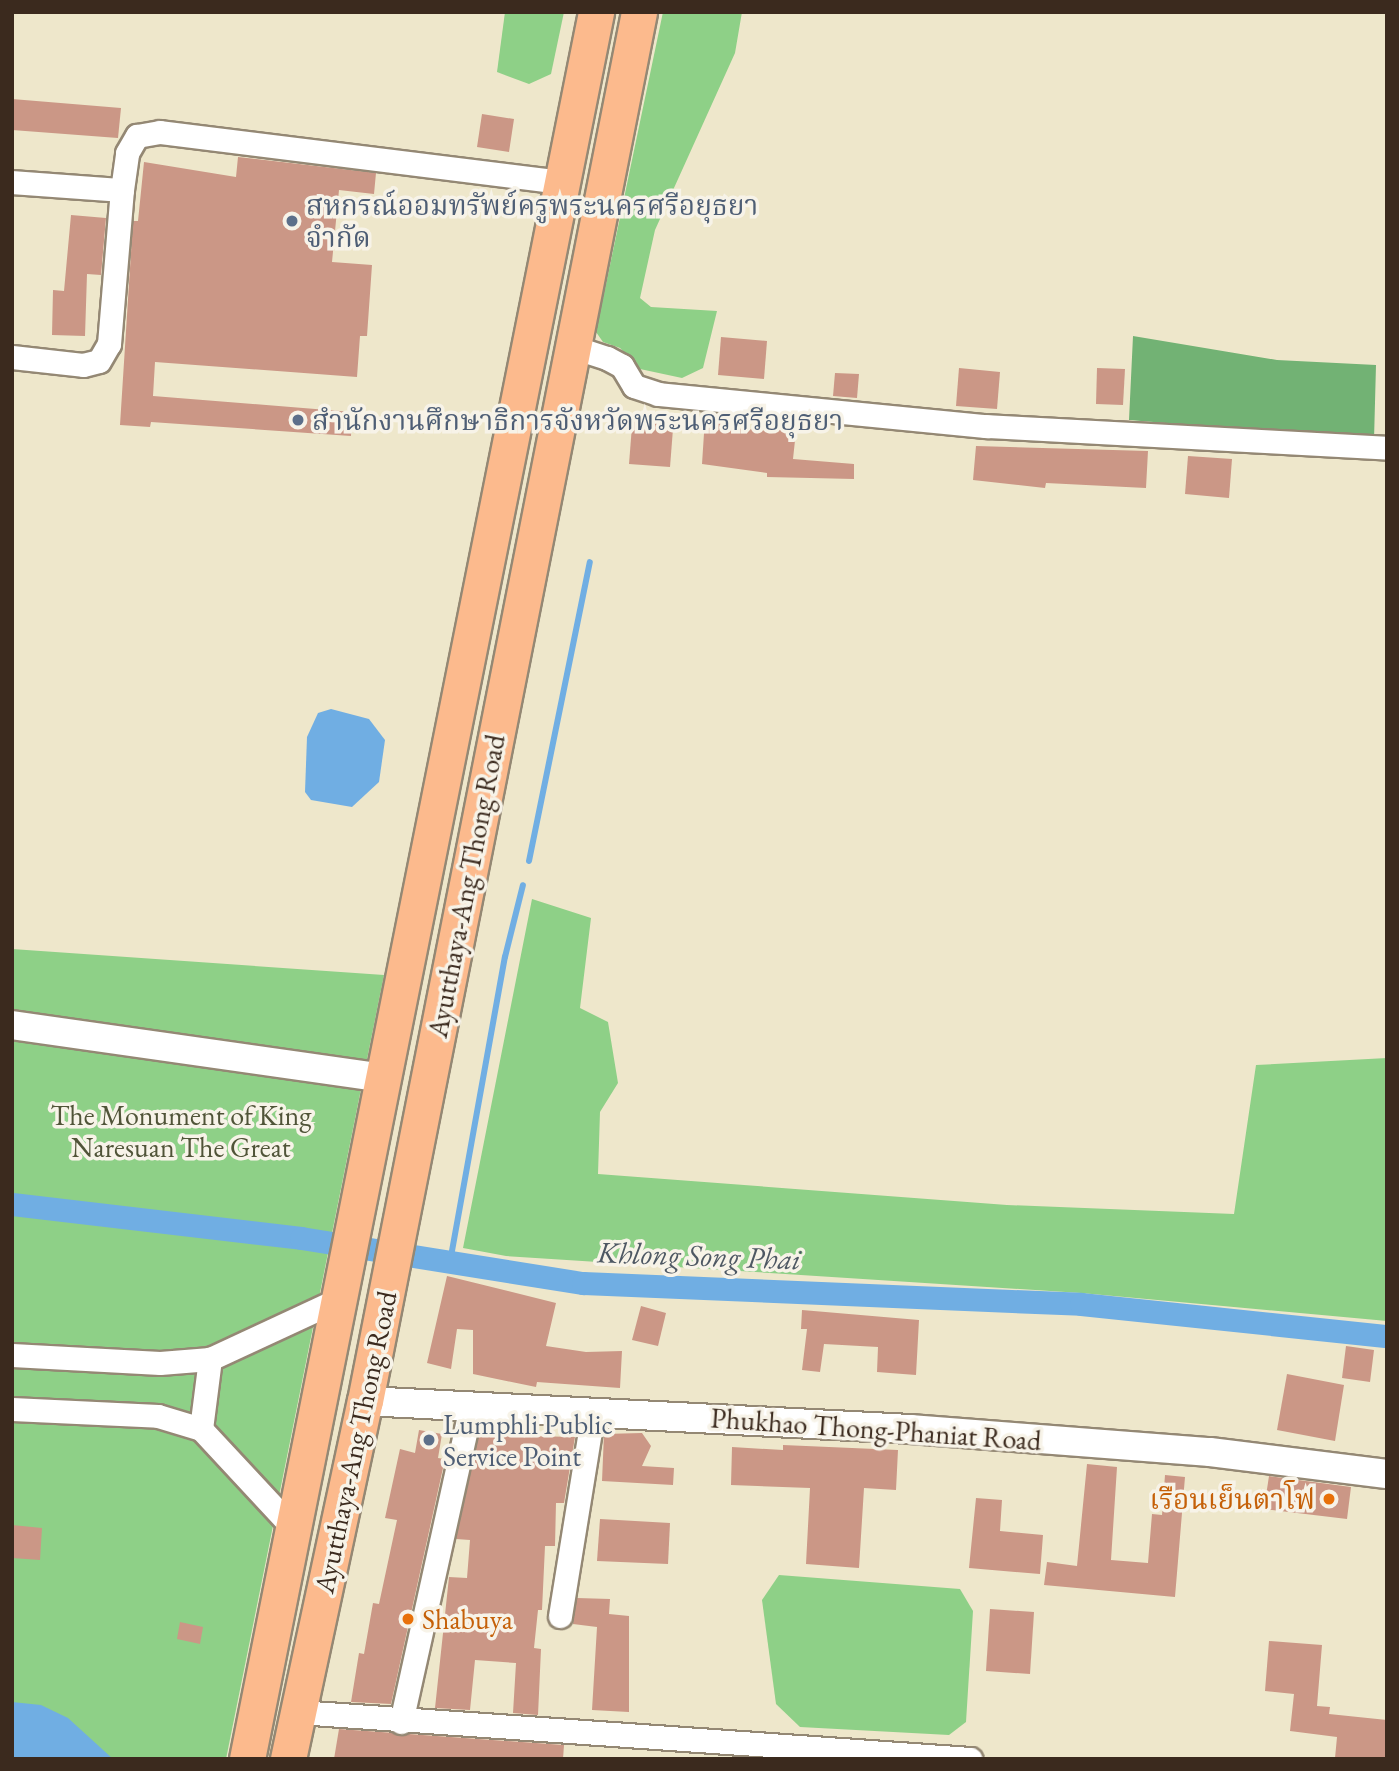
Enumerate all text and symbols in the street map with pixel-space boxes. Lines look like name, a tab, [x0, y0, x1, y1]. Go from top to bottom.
place label: สหกรณ์ออมทรัพย์ครูพระนครศรีอยุธยา จำกัด	[306, 188, 758, 254]
marker: สหกรณ์ออมทรัพย์ครูพระนครศรีอยุธยา จำกัด	[284, 213, 300, 229]
place label: สำนักงานศึกษาธิการจังหวัดพระนครศรีอยุธยา	[312, 403, 843, 437]
marker: สำนักงานศึกษาธิการจังหวัดพระนครศรีอยุธยา	[290, 412, 306, 428]
street label: Ayutthaya-Ang Thong Road	[420, 732, 512, 1040]
park label: The Monument of King Naresuan The Great	[51, 1098, 311, 1164]
water label: Khlong Song Phai	[597, 1234, 801, 1278]
street label: Ayutthaya-Ang Thong Road	[307, 1288, 403, 1596]
street label: Phukhao Thong-Phaniat Road	[710, 1401, 1042, 1457]
place label: Lumphli Public Service Point	[443, 1407, 613, 1473]
marker: Lumphli Public Service Point	[421, 1432, 437, 1448]
place label: เรือนเย็นตาโฟ	[1150, 1482, 1315, 1516]
marker: เรือนเย็นตาโฟ	[1321, 1491, 1337, 1507]
place label: Shabuya	[422, 1602, 513, 1636]
marker: Shabuya	[400, 1611, 416, 1627]

